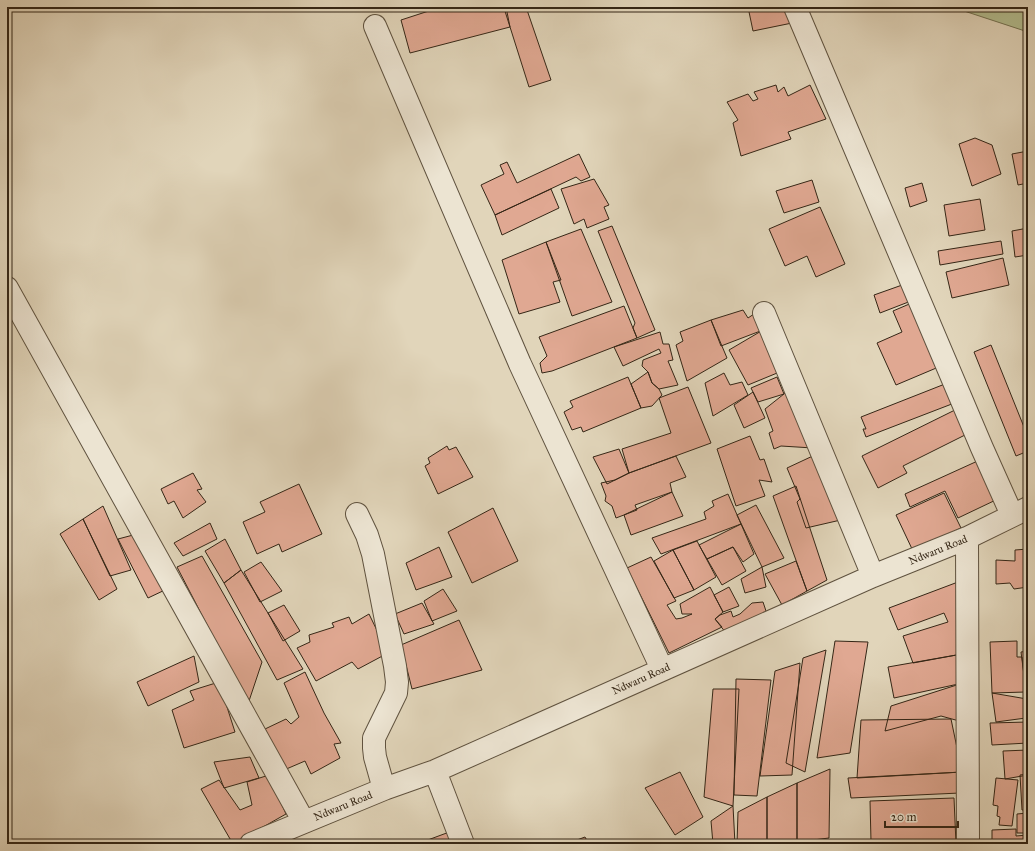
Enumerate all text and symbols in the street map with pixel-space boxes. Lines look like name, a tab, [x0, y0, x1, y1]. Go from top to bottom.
street label: Ndwaru Road	[907, 532, 970, 568]
street label: Ndwaru Road	[610, 660, 673, 698]
street label: Ndwaru Road	[312, 788, 375, 824]
scale bar	[885, 803, 958, 829]
text: 20 m	[891, 810, 917, 824]

